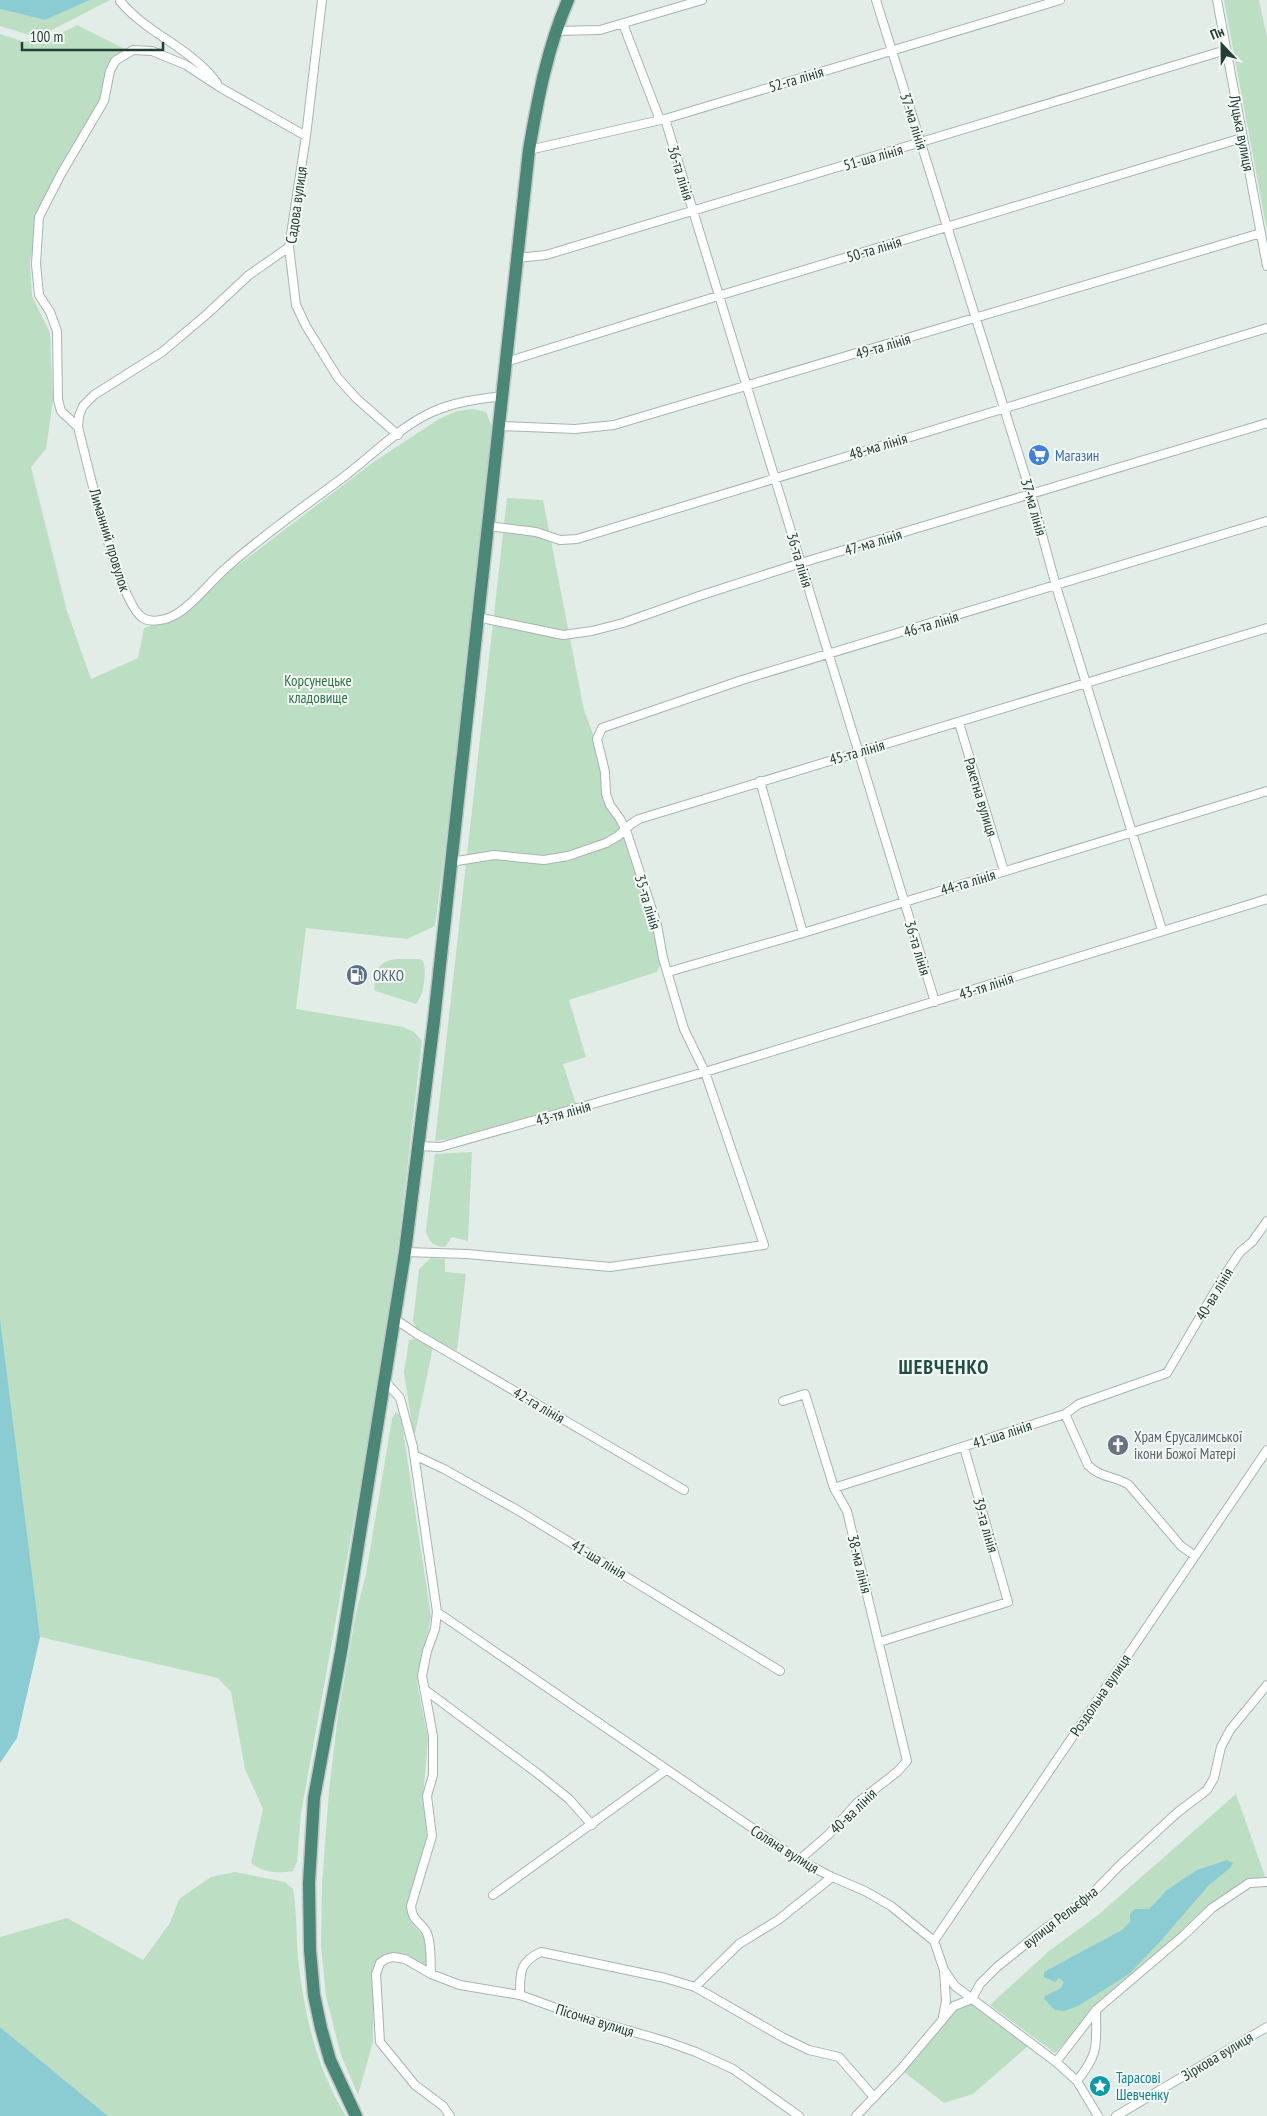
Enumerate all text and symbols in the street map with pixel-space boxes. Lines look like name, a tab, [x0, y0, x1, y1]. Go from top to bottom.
scale bar	[22, 20, 164, 52]
north arrow	[1197, 20, 1247, 70]
text: Пн	[1207, 22, 1227, 44]
text: 100 m	[30, 27, 63, 46]
street label: 52-га лінія	[766, 62, 826, 96]
street label: 37-ма лінія	[896, 90, 932, 152]
street label: Луцька вулиця	[1225, 92, 1259, 173]
street label: 51-ша лінія	[841, 139, 905, 175]
street label: 36-та лінія	[664, 143, 698, 203]
street label: Садова вулиця	[281, 165, 311, 245]
street label: 50-та лінія	[844, 232, 904, 266]
street label: 49-та лінія	[853, 329, 913, 363]
street label: 48-ма лінія	[847, 428, 910, 464]
supermarket icon: Магазин	[1027, 443, 1051, 467]
place label: Магазин	[1055, 446, 1099, 465]
street label: 37-ма лінія	[1017, 476, 1051, 538]
street label: Лиманний провулок	[85, 485, 135, 594]
street label: 47-ма лінія	[842, 524, 904, 560]
street label: 36-та лінія	[783, 530, 817, 590]
street label: 46-та лінія	[901, 607, 961, 641]
park label: Корсунецьке кладовище	[284, 671, 352, 707]
street label: 45-та лінія	[827, 735, 887, 769]
street label: Ракетна вулиця	[960, 755, 1002, 839]
street label: 44-та лінія	[938, 865, 998, 899]
street label: 35-та лінія	[631, 872, 665, 932]
street label: 36-та лінія	[901, 918, 935, 978]
fuel station icon: ОККО	[345, 963, 369, 987]
place label: ОККО	[373, 966, 404, 985]
street label: 43-тя лінія	[956, 968, 1016, 1004]
street label: 43-тя лінія	[533, 1096, 593, 1130]
street label: 40-ва лінія	[1191, 1264, 1237, 1324]
district label: ШЕВЧЕНКО	[899, 1354, 989, 1380]
street label: 42-га лінія	[510, 1383, 568, 1427]
street label: 41-ша лінія	[970, 1415, 1034, 1452]
place label: Храм Єрусалимської ікони Божої Матері	[1134, 1427, 1243, 1463]
church icon: Храм Єрусалимської ікони Божої Матері	[1106, 1433, 1130, 1457]
street label: 39-та лінія	[969, 1495, 1003, 1555]
street label: 38-ма лінія	[844, 1533, 876, 1595]
street label: 41-ша лінія	[568, 1535, 630, 1583]
street label: Роздольна вулиця	[1066, 1650, 1135, 1740]
street label: 40-ва лінія	[826, 1784, 881, 1838]
street label: Соляна вулиця	[747, 1821, 823, 1878]
street label: вулиця Рельєфна	[1019, 1882, 1101, 1952]
street label: Пісочна вулиця	[554, 1999, 637, 2041]
street label: Зіркова вулиця	[1178, 2027, 1256, 2085]
place label: Тарасові Шевченку	[1116, 2068, 1169, 2104]
place icon: Тарасові Шевченку	[1088, 2074, 1112, 2098]

